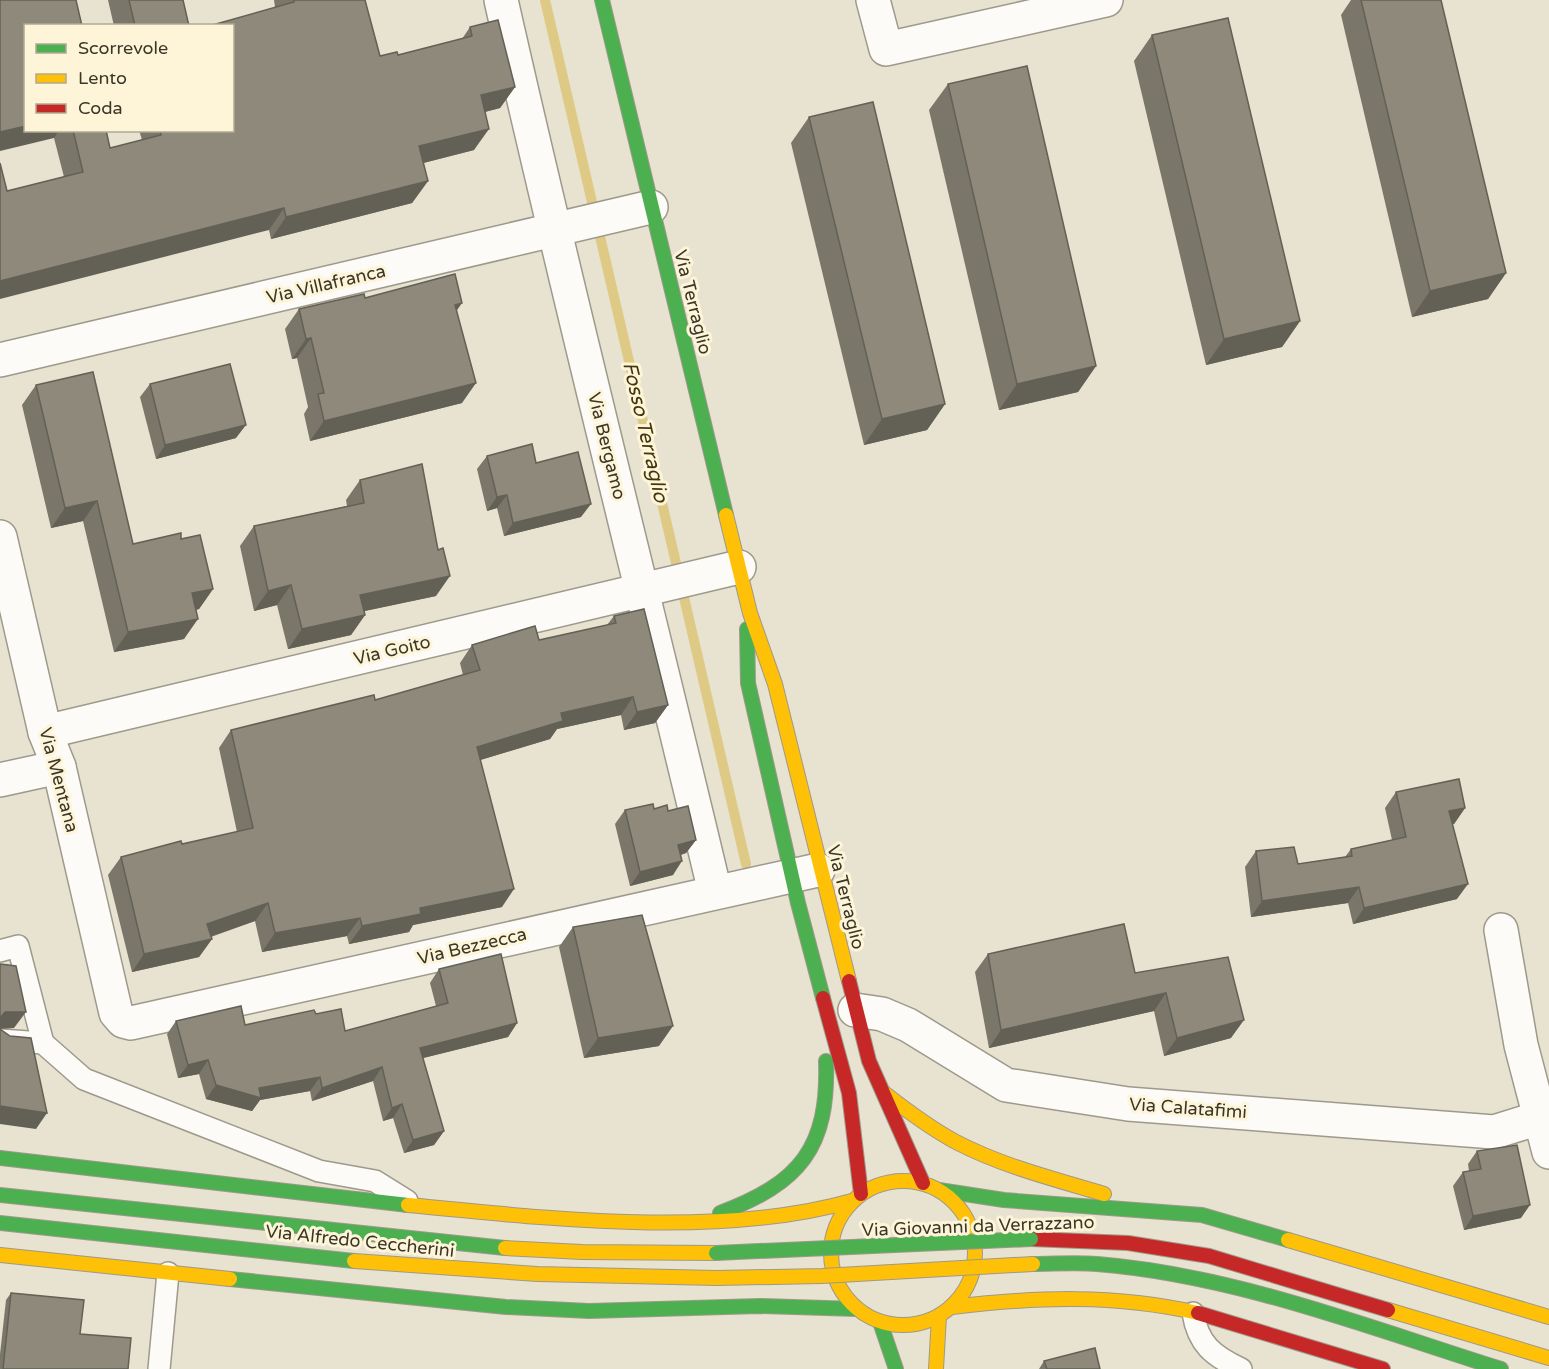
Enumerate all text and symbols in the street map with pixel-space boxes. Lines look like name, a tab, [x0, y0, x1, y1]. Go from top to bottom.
legend	[24, 24, 234, 132]
text: Scorrevole	[78, 37, 168, 59]
text: Lento	[78, 67, 127, 89]
text: Coda	[78, 97, 123, 119]
street label: Via Terraglio	[669, 248, 717, 357]
street label: Via Villafranca	[264, 260, 388, 308]
water label: Fosso Terraglio	[617, 359, 673, 505]
street label: Via Bergamo	[583, 390, 631, 502]
street label: Via Goito	[351, 630, 433, 670]
street label: Via Mentana	[34, 725, 84, 835]
street label: Via Terraglio	[822, 843, 870, 952]
street label: Via Bezzecca	[415, 923, 529, 969]
street label: Via Calatafimi	[1128, 1093, 1248, 1123]
street label: Via Giovanni da Verrazzano	[861, 1211, 1095, 1241]
street label: Via Alfredo Ceccherini	[265, 1220, 455, 1262]

